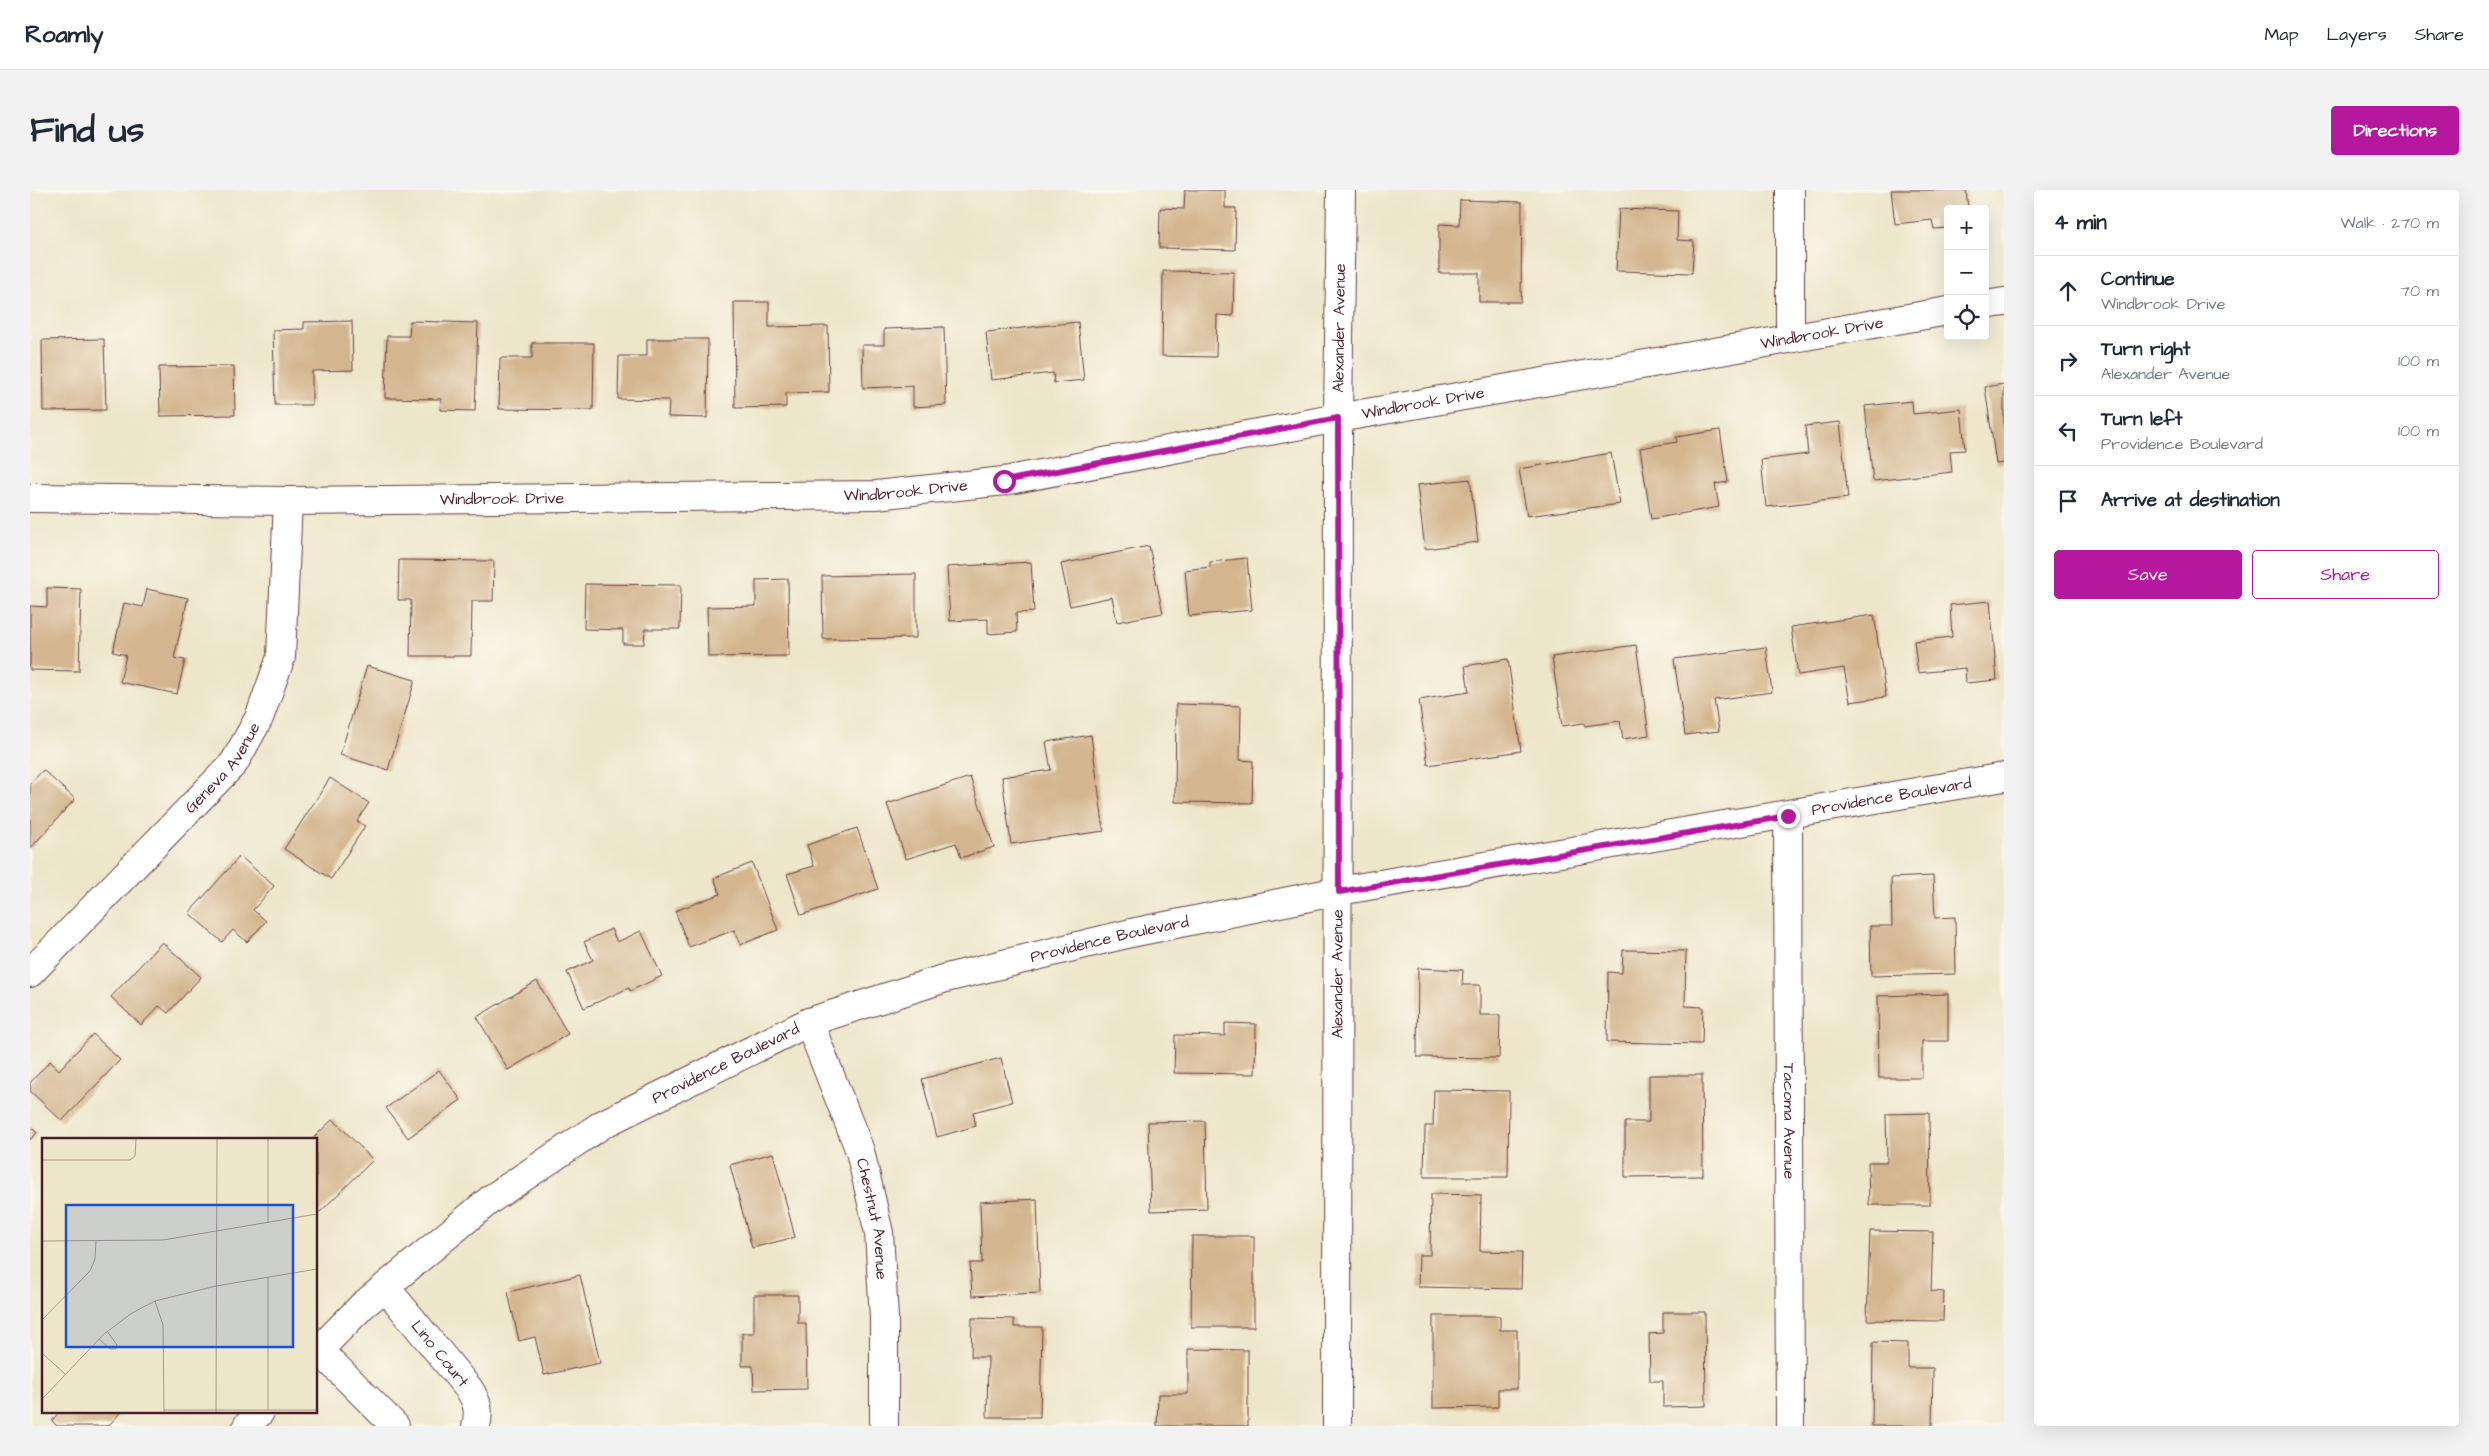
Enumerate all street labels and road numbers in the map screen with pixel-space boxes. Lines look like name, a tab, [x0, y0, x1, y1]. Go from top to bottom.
street label: Alexander Avenue	[1327, 263, 1351, 393]
street label: Windbrook Drive	[1759, 311, 1885, 355]
street label: Windbrook Drive	[1360, 381, 1486, 425]
street label: Windbrook Drive	[844, 474, 969, 506]
street label: Windbrook Drive	[440, 487, 565, 510]
street label: Geneva Avenue	[180, 718, 266, 818]
street label: Providence Boulevard	[1810, 772, 1973, 821]
street label: Alexander Avenue	[1326, 909, 1349, 1039]
street label: Providence Boulevard	[1028, 911, 1191, 968]
street label: Providence Boulevard	[648, 1017, 803, 1109]
street label: Tacoma Avenue	[1778, 1063, 1800, 1179]
street label: Chestnut Avenue	[851, 1156, 893, 1281]
street label: Lino Court	[406, 1316, 474, 1392]

